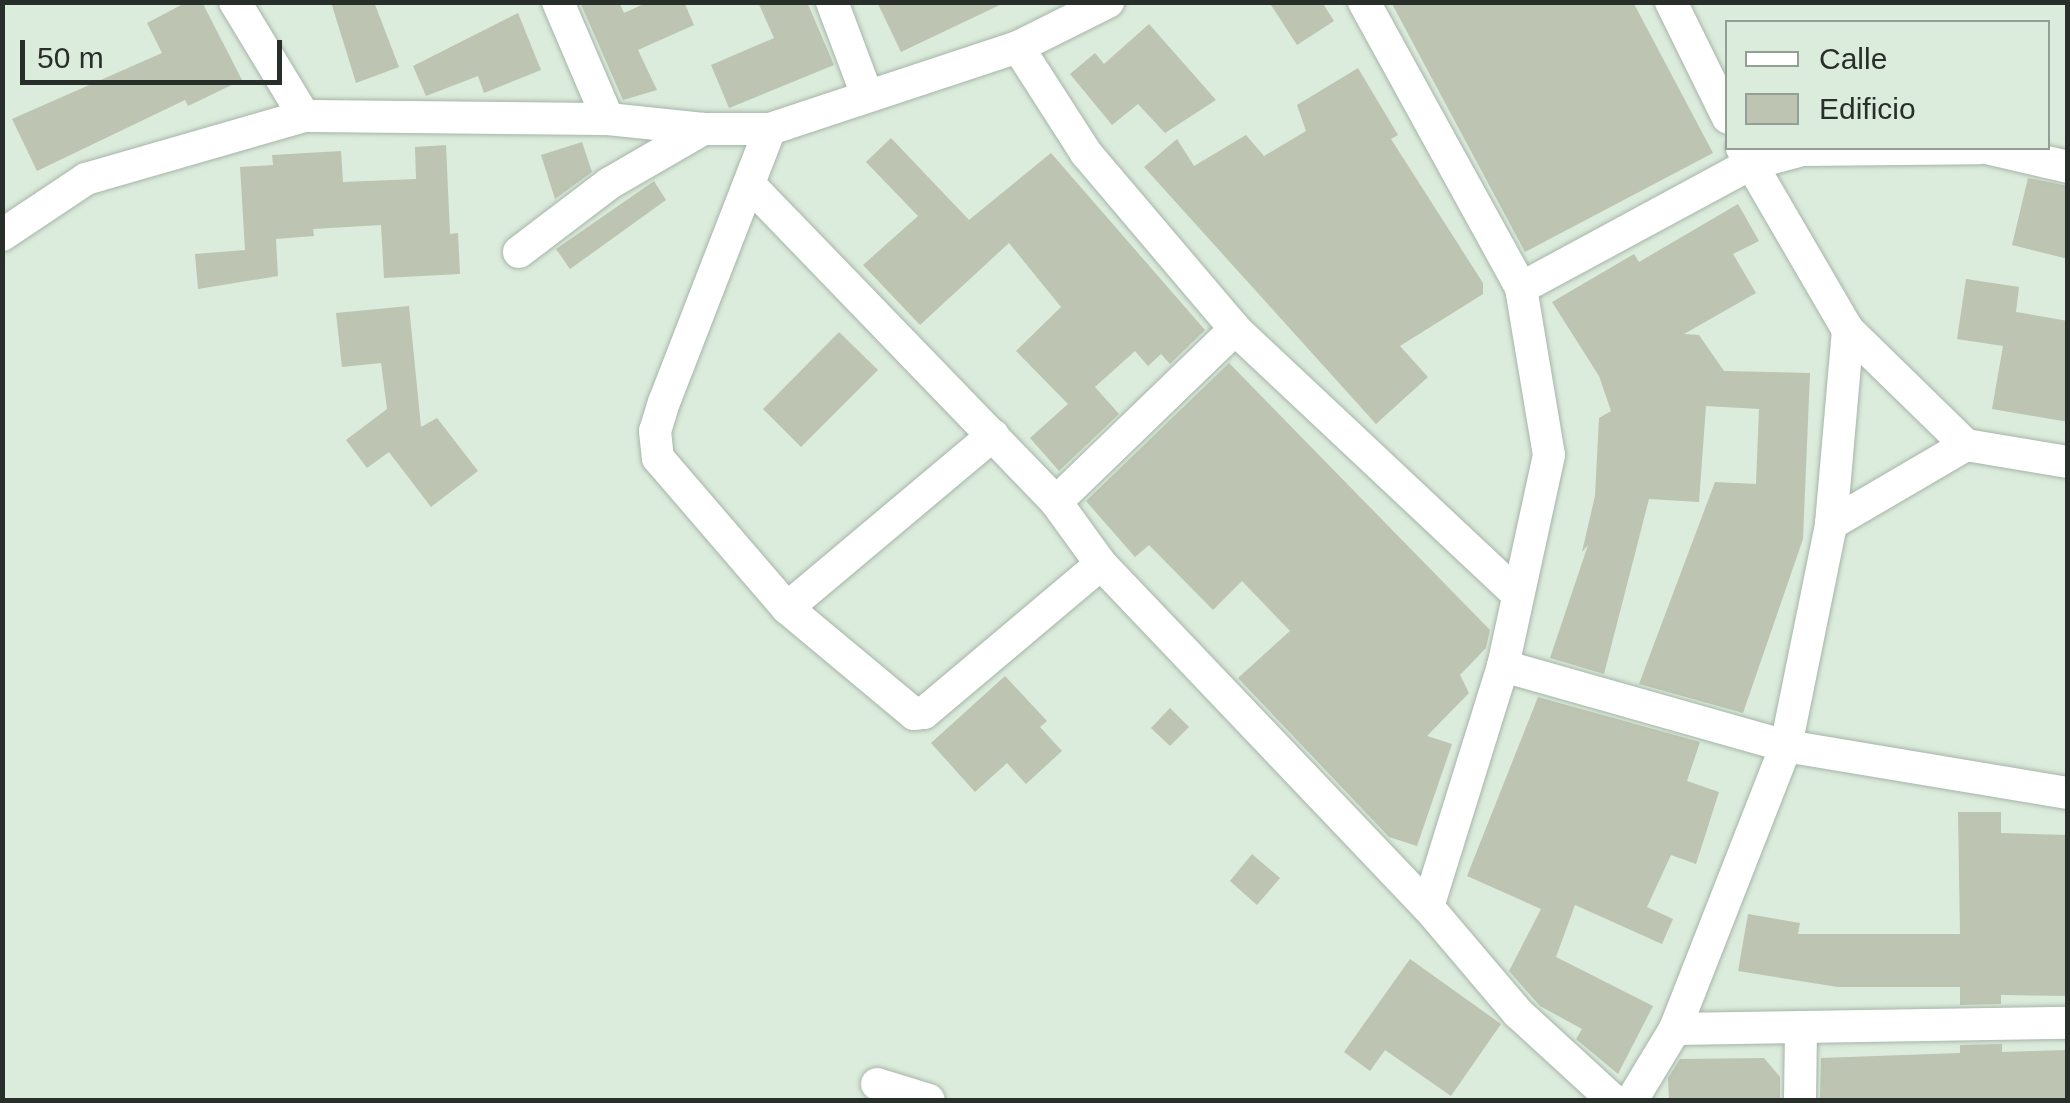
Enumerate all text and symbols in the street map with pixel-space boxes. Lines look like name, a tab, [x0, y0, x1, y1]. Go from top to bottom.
scale bar	[25, 20, 288, 82]
legend	[1725, 20, 2050, 150]
text: 50 m	[37, 41, 104, 74]
text: Calle	[1819, 42, 1887, 75]
text: Edificio	[1819, 92, 1916, 125]

